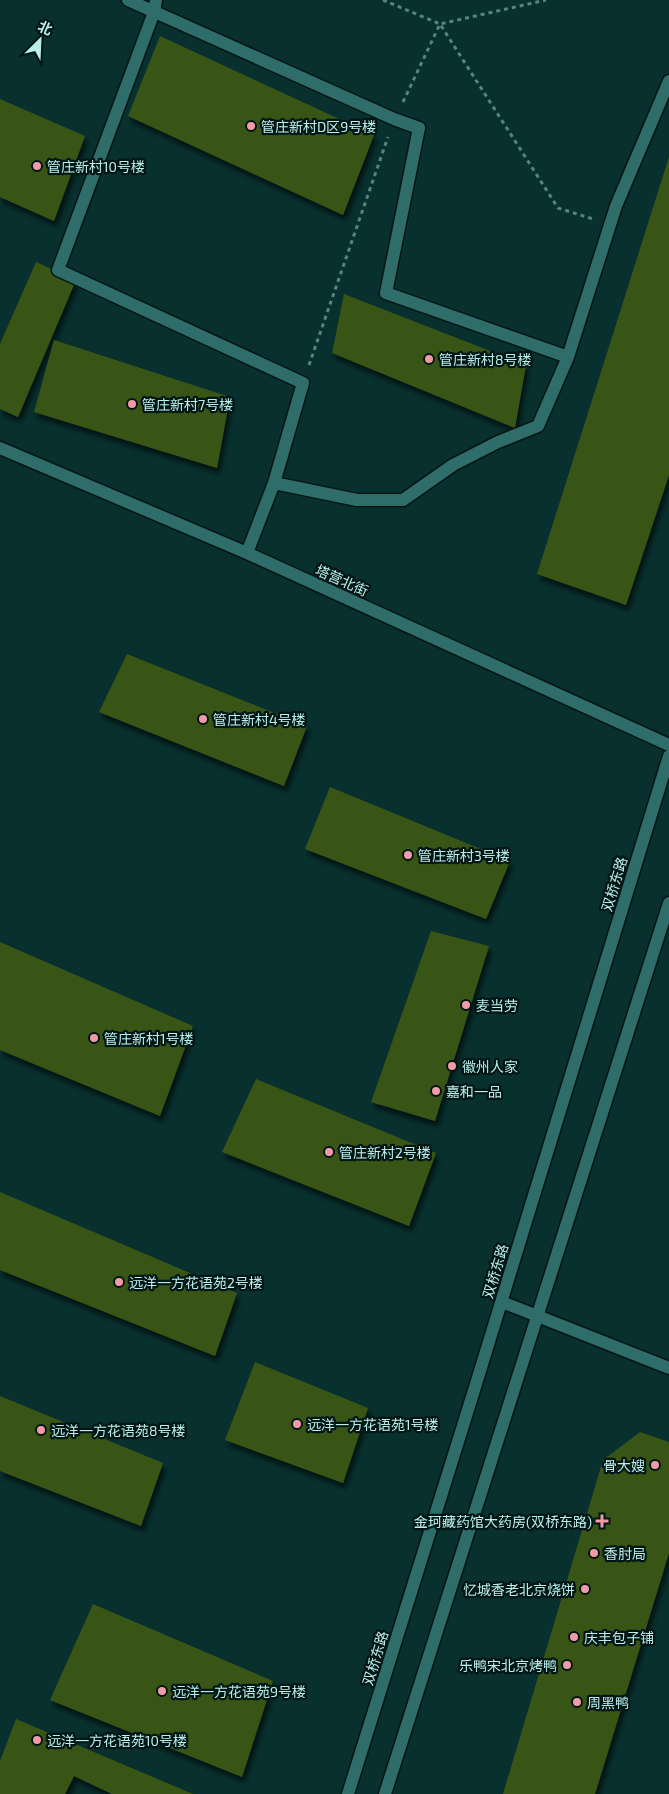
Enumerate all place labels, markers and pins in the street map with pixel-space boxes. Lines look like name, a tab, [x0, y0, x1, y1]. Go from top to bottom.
place label: 管庄新村D区9号楼	[261, 118, 376, 135]
marker: 管庄新村D区9号楼	[245, 120, 257, 132]
place label: 管庄新村10号楼	[47, 158, 145, 175]
marker: 管庄新村10号楼	[31, 160, 43, 172]
place label: 管庄新村8号楼	[439, 351, 532, 368]
marker: 管庄新村8号楼	[423, 353, 435, 365]
place label: 管庄新村7号楼	[142, 396, 233, 413]
marker: 管庄新村7号楼	[126, 398, 138, 410]
place label: 管庄新村4号楼	[213, 711, 306, 728]
marker: 管庄新村4号楼	[197, 713, 209, 725]
place label: 管庄新村3号楼	[418, 847, 510, 864]
marker: 管庄新村3号楼	[402, 849, 414, 861]
place label: 麦当劳	[476, 997, 518, 1014]
marker: 麦当劳	[460, 999, 472, 1011]
place label: 管庄新村1号楼	[104, 1030, 194, 1047]
marker: 管庄新村1号楼	[88, 1032, 100, 1044]
place label: 徽州人家	[462, 1058, 518, 1075]
marker: 徽州人家	[446, 1060, 458, 1072]
place label: 嘉和一品	[446, 1083, 502, 1100]
marker: 嘉和一品	[430, 1085, 442, 1097]
place label: 管庄新村2号楼	[339, 1144, 431, 1161]
marker: 管庄新村2号楼	[323, 1146, 335, 1158]
place label: 远洋一方花语苑2号楼	[129, 1274, 263, 1291]
marker: 远洋一方花语苑2号楼	[113, 1276, 125, 1288]
place label: 远洋一方花语苑1号楼	[307, 1416, 439, 1433]
marker: 远洋一方花语苑1号楼	[291, 1418, 303, 1430]
place label: 远洋一方花语苑8号楼	[51, 1422, 186, 1439]
marker: 远洋一方花语苑8号楼	[35, 1424, 47, 1436]
place label: 骨大嫂	[603, 1457, 645, 1474]
marker: 骨大嫂	[649, 1459, 661, 1471]
place label: 金珂藏药馆大药房(双桥东路)	[414, 1513, 592, 1530]
marker: 金珂藏药馆大药房(双桥东路)	[596, 1515, 608, 1527]
place label: 香肘局	[604, 1545, 646, 1562]
marker: 香肘局	[588, 1547, 600, 1559]
place label: 忆城香老北京烧饼	[463, 1581, 575, 1598]
marker: 忆城香老北京烧饼	[579, 1583, 591, 1595]
place label: 庆丰包子铺	[584, 1629, 654, 1646]
marker: 庆丰包子铺	[568, 1631, 580, 1643]
place label: 乐鸭宋北京烤鸭	[459, 1657, 557, 1674]
marker: 乐鸭宋北京烤鸭	[561, 1659, 573, 1671]
place label: 远洋一方花语苑9号楼	[172, 1683, 306, 1700]
marker: 远洋一方花语苑9号楼	[156, 1685, 168, 1697]
place label: 周黑鸭	[587, 1694, 629, 1711]
marker: 周黑鸭	[571, 1696, 583, 1708]
place label: 远洋一方花语苑10号楼	[47, 1732, 187, 1749]
marker: 远洋一方花语苑10号楼	[31, 1734, 43, 1746]

